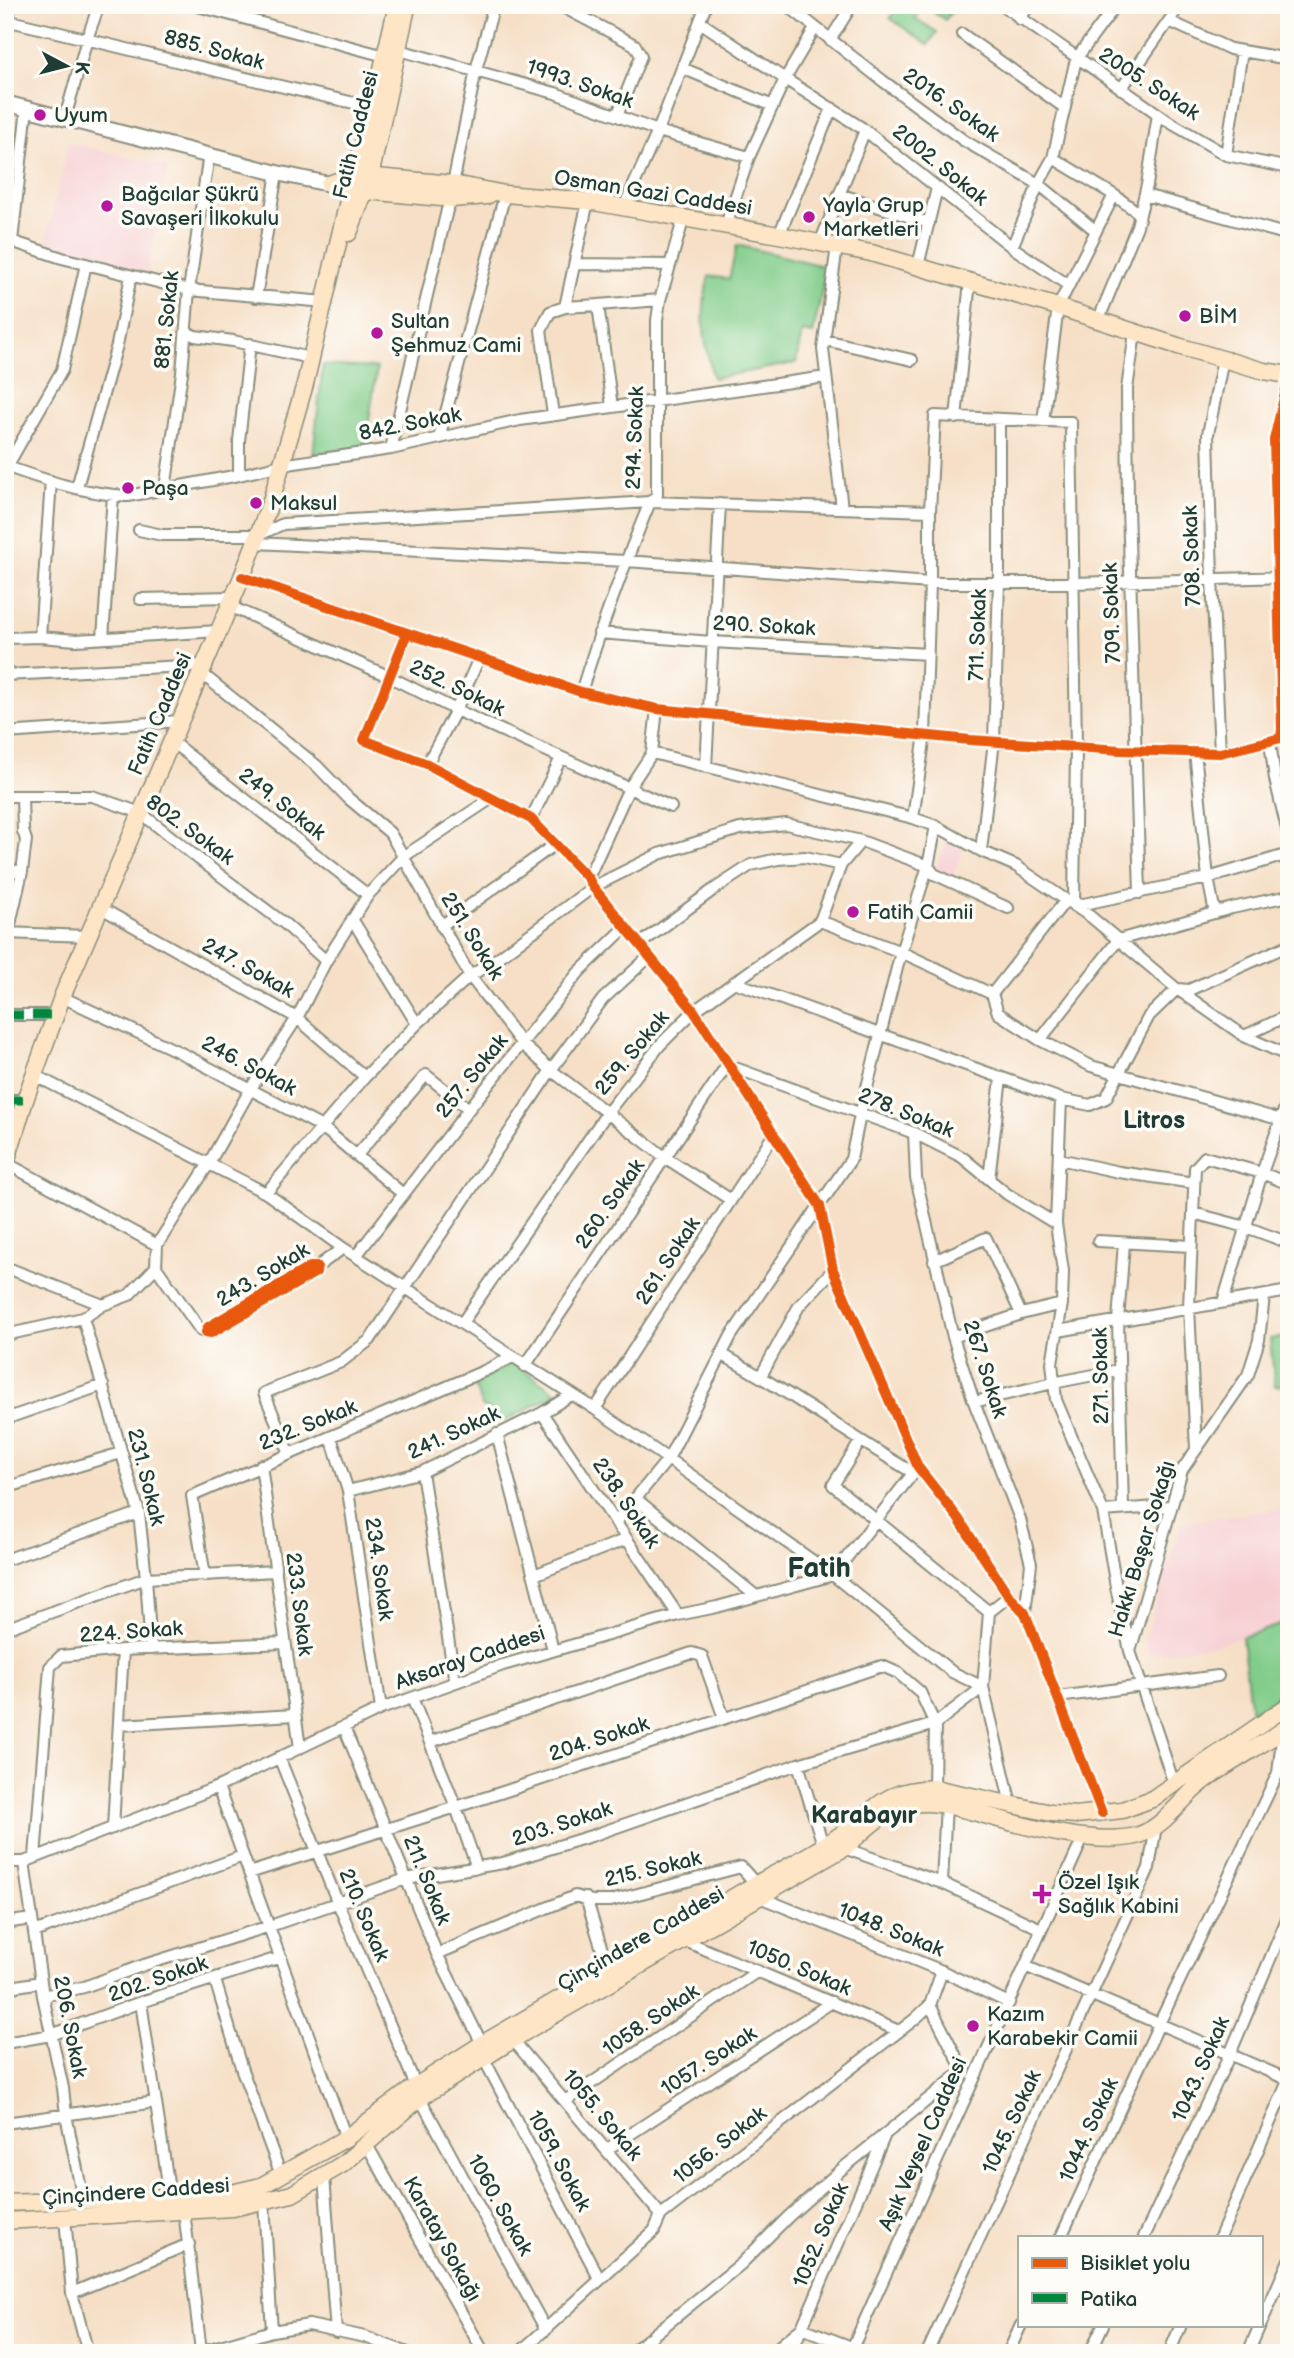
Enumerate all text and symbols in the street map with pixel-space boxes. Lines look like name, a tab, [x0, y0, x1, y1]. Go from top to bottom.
street label: 885. Sokak	[161, 25, 267, 76]
north arrow	[32, 32, 102, 102]
street label: 2005. Sokak	[1094, 42, 1205, 126]
street label: 1993. Sokak	[523, 54, 637, 114]
text: K	[69, 60, 94, 76]
street label: 2016. Sokak	[898, 63, 1005, 148]
street label: Fatih Caddesi	[328, 68, 384, 202]
place label: Uyum	[54, 103, 108, 128]
marker: Uyum	[32, 107, 48, 123]
street label: 2002. Sokak	[887, 119, 993, 212]
street label: Osman Gazi Caddesi	[552, 165, 754, 221]
place label: Bağcılar Şükrü Savaşeri İlkokulu	[121, 182, 279, 231]
place label: Yayla Grup Marketleri	[822, 193, 924, 242]
marker: Bağcılar Şükrü Savaşeri İlkokulu	[99, 198, 115, 214]
marker: Yayla Grup Marketleri	[801, 209, 817, 225]
street label: 881. Sokak	[149, 269, 185, 370]
place label: BİM	[1199, 304, 1238, 329]
marker: BİM	[1177, 308, 1193, 324]
place label: Sultan Şehmuz Cami	[391, 309, 522, 358]
marker: Sultan Şehmuz Cami	[369, 325, 385, 341]
street label: 294. Sokak	[621, 385, 649, 490]
street label: 842. Sokak	[357, 402, 464, 446]
place label: Paşa	[142, 476, 189, 501]
marker: Paşa	[120, 480, 136, 496]
place label: Maksul	[270, 491, 337, 516]
marker: Maksul	[248, 495, 264, 511]
street label: 708. Sokak	[1178, 504, 1206, 607]
street label: 709. Sokak	[1098, 561, 1126, 664]
street label: 711. Sokak	[964, 588, 992, 682]
street label: 290. Sokak	[712, 611, 817, 641]
street label: Fatih Caddesi	[123, 649, 197, 779]
street label: 252. Sokak	[405, 654, 509, 722]
street label: 249. Sokak	[234, 762, 331, 846]
street label: 802. Sokak	[141, 790, 240, 871]
street label: 251. Sokak	[435, 888, 509, 985]
place label: Fatih Camii	[867, 900, 973, 925]
marker: Fatih Camii	[845, 904, 861, 920]
street label: 247. Sokak	[198, 933, 299, 1004]
street label: 259. Sokak	[589, 1005, 675, 1100]
street label: 257. Sokak	[431, 1028, 514, 1123]
street label: 246. Sokak	[197, 1031, 301, 1102]
street label: 278. Sokak	[854, 1082, 958, 1144]
district label: Litros	[1123, 1106, 1185, 1135]
street label: 260. Sokak	[570, 1154, 650, 1254]
street label: 261. Sokak	[630, 1212, 706, 1310]
street label: 243. Sokak	[212, 1237, 315, 1312]
street label: 267. Sokak	[957, 1317, 1013, 1422]
street label: 271. Sokak	[1088, 1327, 1114, 1425]
street label: 232. Sokak	[255, 1394, 361, 1456]
street label: 241. Sokak	[404, 1400, 505, 1465]
street label: 231. Sokak	[122, 1426, 170, 1529]
street label: 238. Sokak	[587, 1453, 666, 1553]
street label: Hakkı Başar Sokağı	[1103, 1458, 1181, 1640]
street label: 234. Sokak	[359, 1516, 399, 1623]
street label: 233. Sokak	[280, 1551, 318, 1658]
district label: Fatih	[787, 1552, 851, 1585]
street label: 224. Sokak	[79, 1616, 184, 1648]
street label: Aksaray Caddesi	[392, 1621, 548, 1695]
street label: 204. Sokak	[546, 1711, 653, 1767]
street label: 203. Sokak	[509, 1796, 616, 1852]
district label: Karabayır	[811, 1801, 918, 1830]
street label: 211. Sokak	[398, 1832, 457, 1929]
street label: 215. Sokak	[602, 1846, 704, 1892]
street label: 210. Sokak	[333, 1865, 395, 1966]
place label: Özel Işık Sağlık Kabini	[1058, 1870, 1179, 1919]
street label: Çinçindere Caddesi	[553, 1881, 729, 1997]
marker: Özel Işık Sağlık Kabini	[1032, 1884, 1052, 1904]
street label: 1048. Sokak	[835, 1898, 948, 1963]
street label: 1050. Sokak	[743, 1935, 856, 2001]
street label: 202. Sokak	[105, 1950, 212, 2008]
street label: 206. Sokak	[48, 1974, 92, 2081]
street label: 1058. Sokak	[598, 1978, 705, 2061]
place label: Kazım Karabekir Camii	[987, 2002, 1138, 2051]
street label: 1043. Sokak	[1167, 2012, 1236, 2125]
marker: Kazım Karabekir Camii	[965, 2018, 981, 2034]
street label: 1057. Sokak	[657, 2020, 762, 2101]
street label: Aşık Veysel Caddesi	[873, 2053, 973, 2235]
street label: 1055. Sokak	[557, 2065, 648, 2166]
street label: 1045. Sokak	[977, 2066, 1047, 2178]
street label: 1044. Sokak	[1054, 2073, 1124, 2186]
street label: 1056. Sokak	[668, 2100, 772, 2189]
street label: 1059. Sokak	[522, 2106, 596, 2216]
street label: 1060. Sokak	[462, 2150, 538, 2261]
street label: Karatay Sokağı	[397, 2172, 487, 2306]
street label: Çinçindere Caddesi	[41, 2173, 231, 2211]
street label: 1052. Sokak	[788, 2178, 854, 2291]
legend	[1018, 2236, 1262, 2326]
text: Bisiklet yolu	[1080, 2251, 1191, 2276]
text: Patika	[1080, 2287, 1137, 2312]

